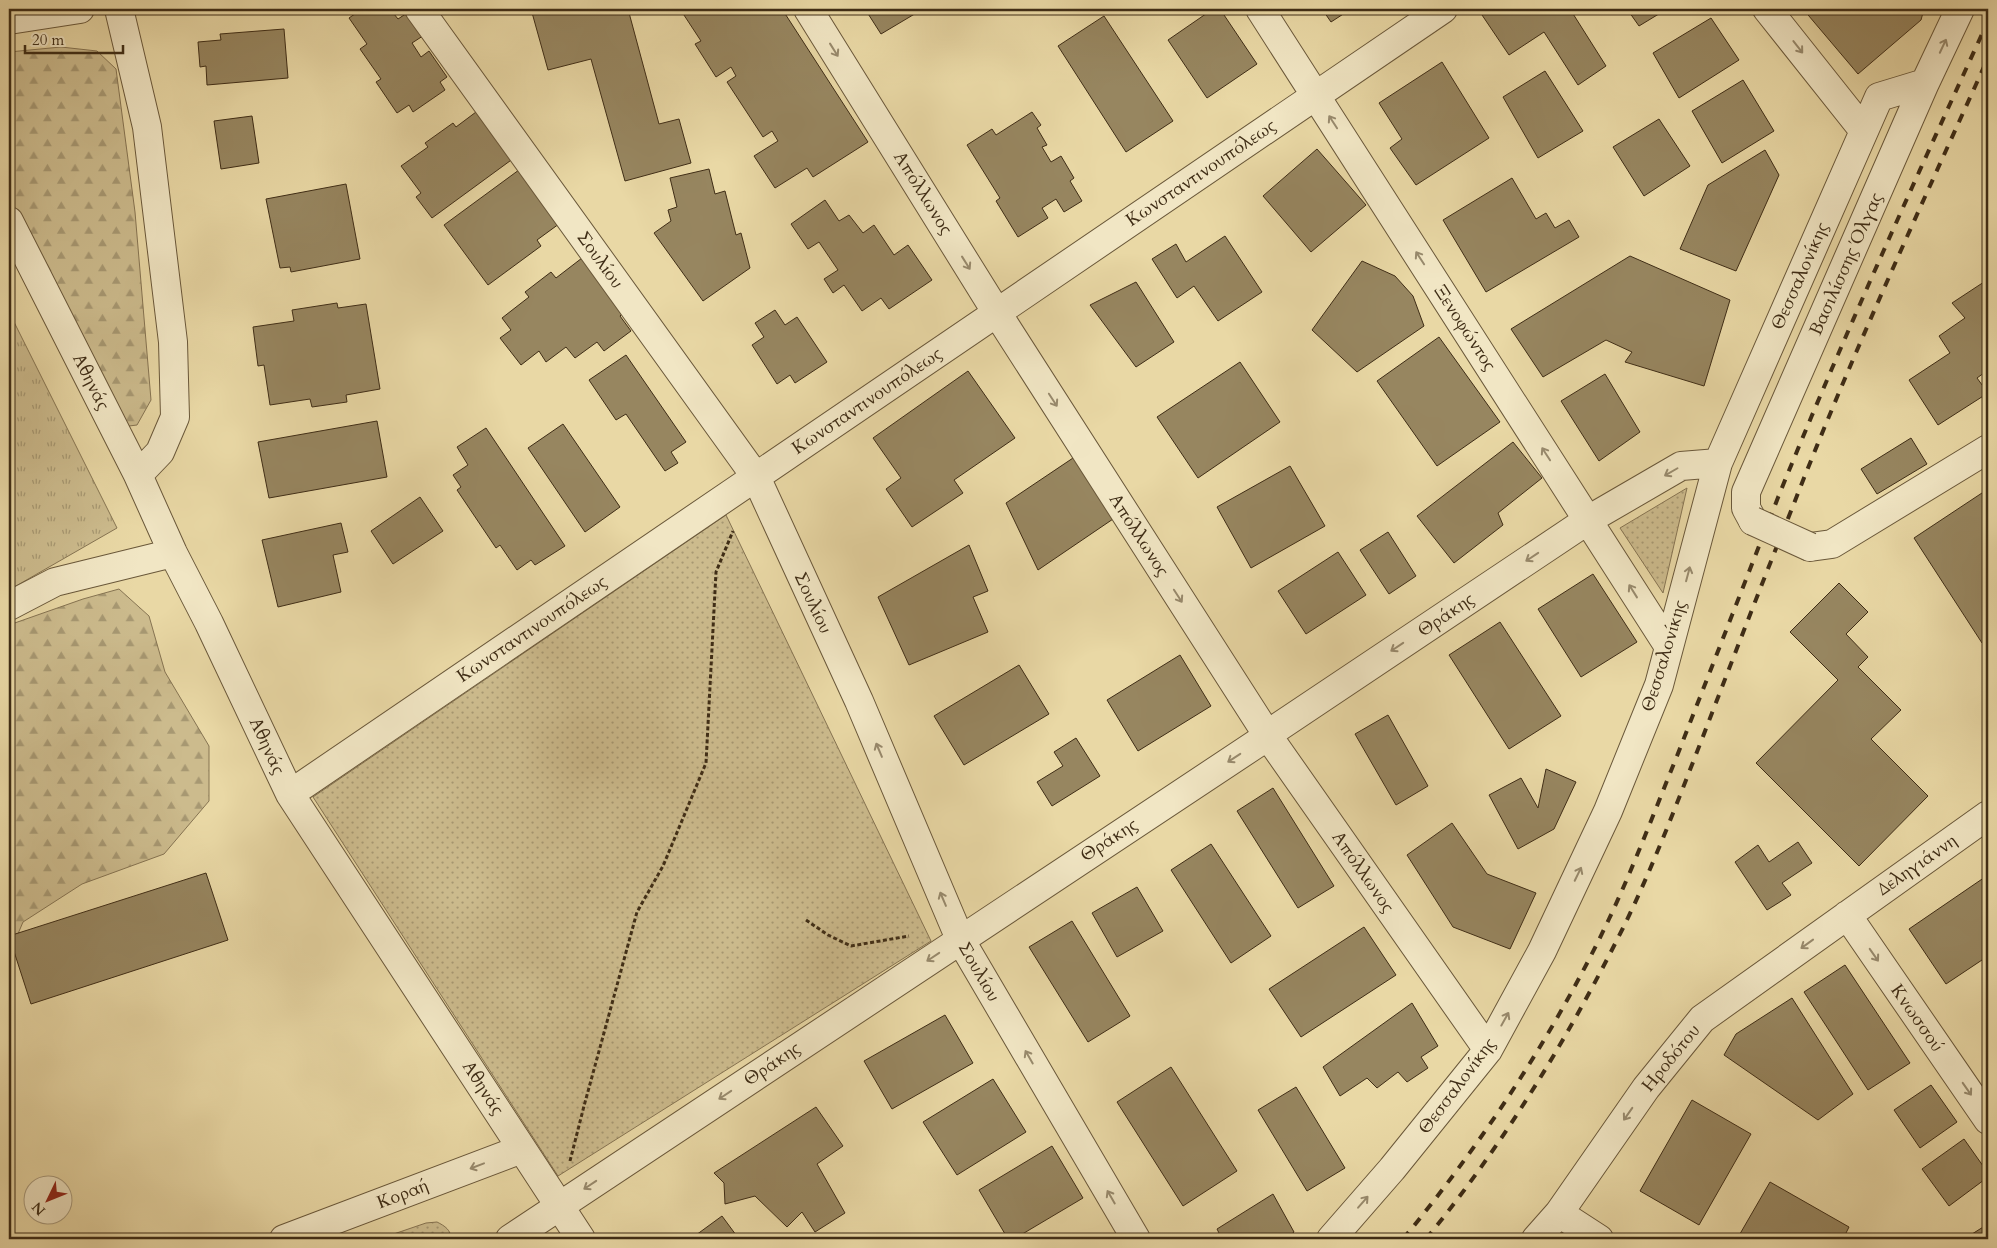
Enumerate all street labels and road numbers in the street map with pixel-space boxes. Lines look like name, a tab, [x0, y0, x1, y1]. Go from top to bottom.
street label: Κωνσταντινουπόλεως	[1121, 113, 1281, 233]
street label: Απόλλωνος	[887, 146, 959, 240]
street label: Βασιλίσσης Όλγας	[1803, 188, 1889, 339]
street label: Θεσσαλονίκης	[1765, 218, 1835, 334]
street label: Σουλίου	[571, 226, 629, 294]
street label: Ξενοφώντος	[1428, 280, 1502, 376]
street label: Κωνσταντινουπόλεως	[787, 341, 947, 461]
street label: Αθηνάς	[66, 349, 116, 415]
street label: Απόλλωνος	[1103, 489, 1175, 582]
street label: Σουλίου	[788, 568, 838, 638]
street label: Κωνσταντινουπόλεως	[452, 569, 612, 689]
street label: Θράκης	[1413, 587, 1480, 643]
street label: Θεσσαλονίκης	[1635, 597, 1693, 715]
street label: Αθηνάς	[243, 713, 291, 779]
street label: Θράκης	[1076, 812, 1143, 868]
street label: Απόλλωνος	[1326, 826, 1400, 918]
street label: Δεληγιάννη	[1872, 828, 1962, 902]
street label: Σουλίου	[952, 938, 1006, 1006]
street label: Κνωσσού	[1885, 979, 1949, 1057]
street label: Ηροδότου	[1636, 1019, 1706, 1097]
street label: Θεσσαλονίκης	[1412, 1032, 1502, 1140]
street label: Θράκης	[739, 1036, 806, 1092]
street label: Αθηνάς	[456, 1056, 510, 1120]
street label: Κοραή	[373, 1173, 433, 1215]

